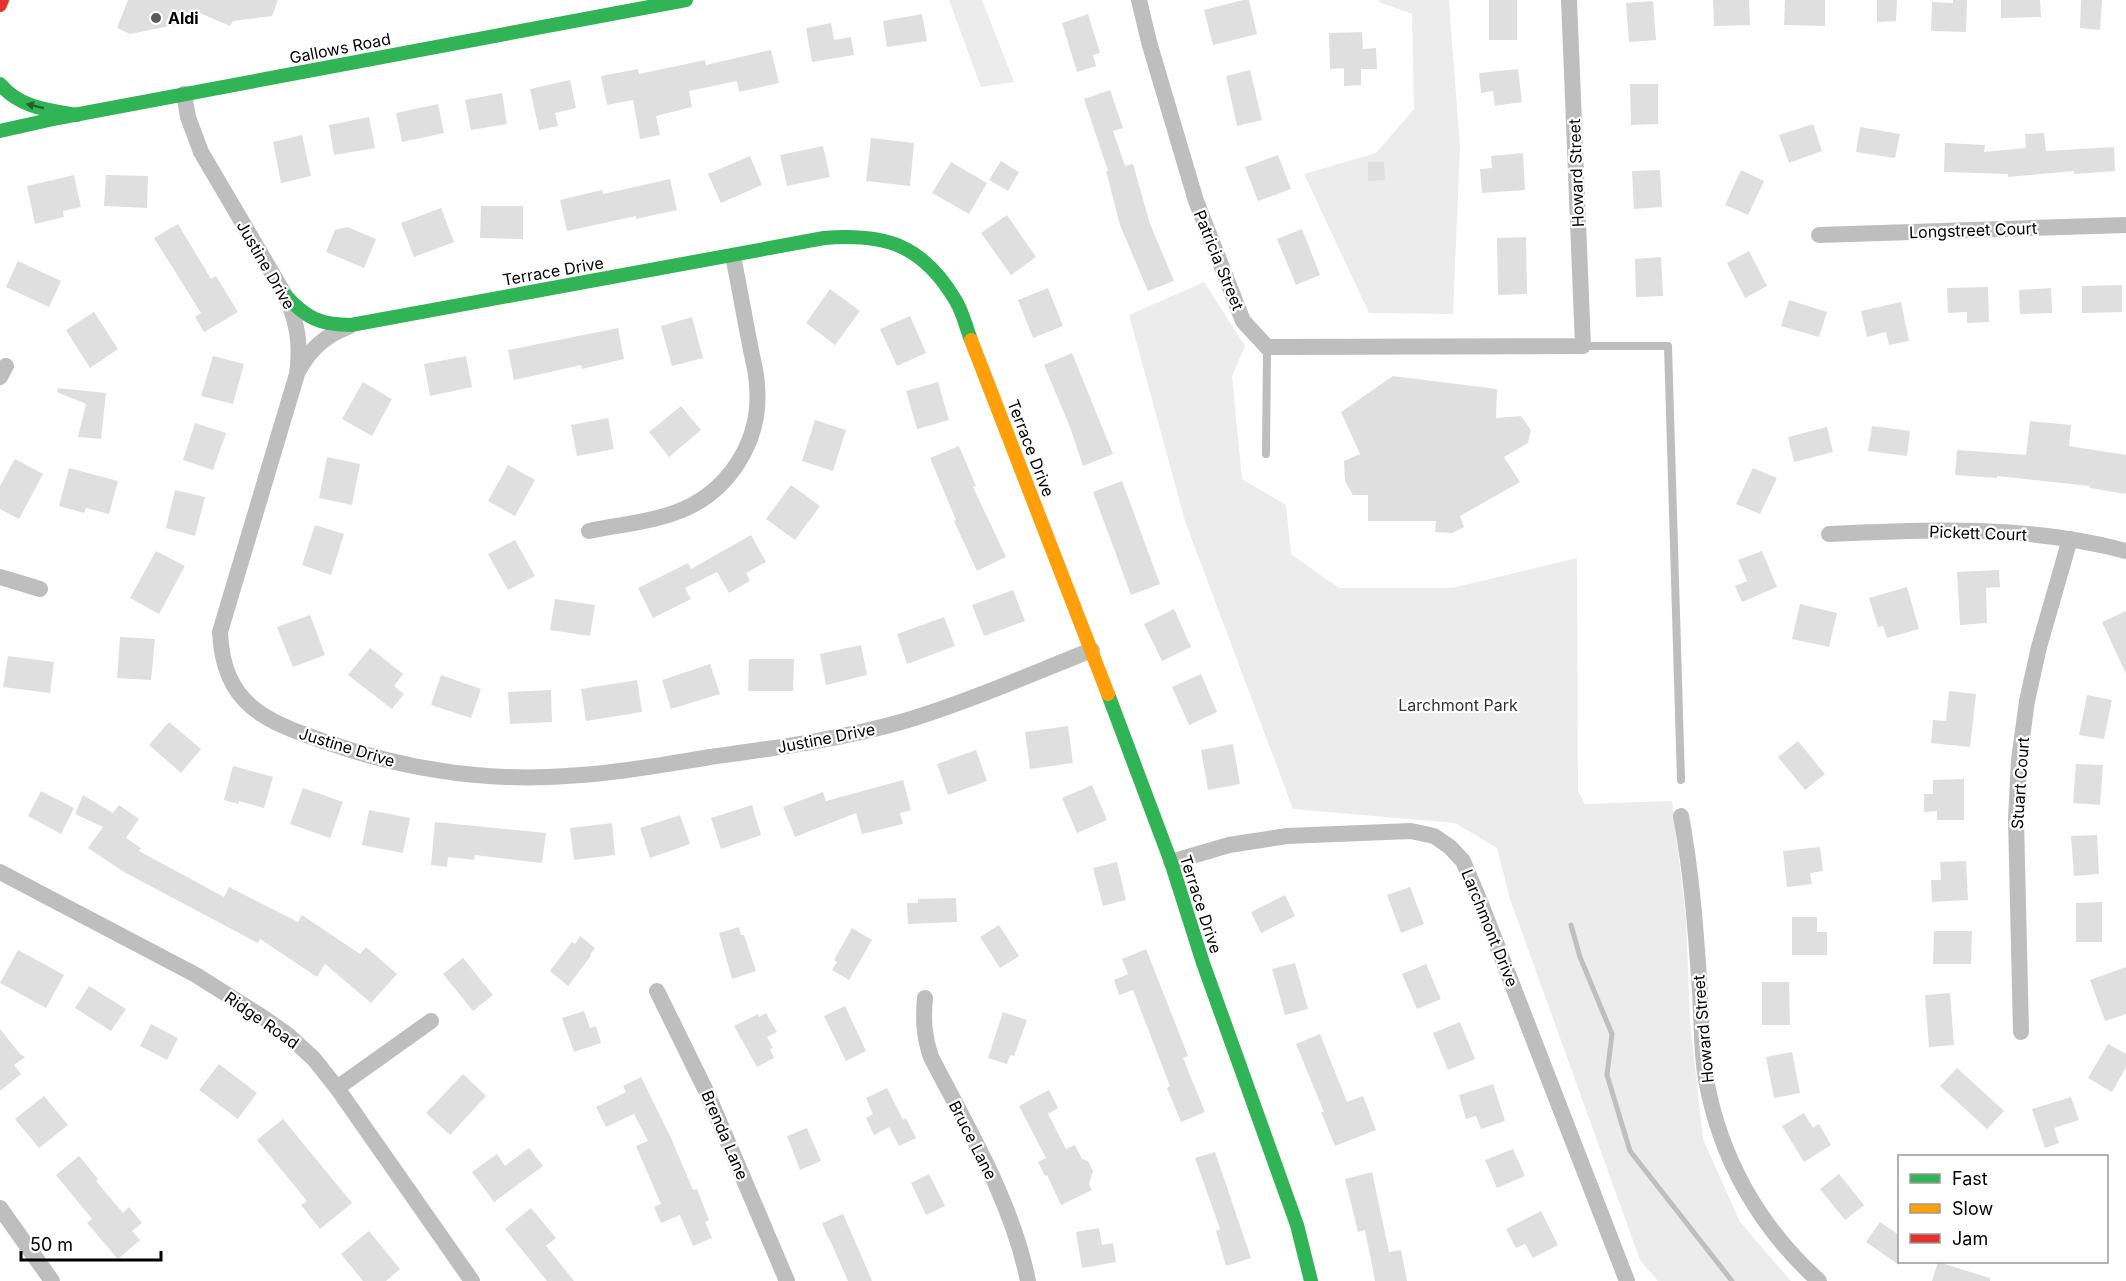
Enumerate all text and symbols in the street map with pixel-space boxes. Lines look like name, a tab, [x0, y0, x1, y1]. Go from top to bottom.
place label: Aldi	[168, 8, 199, 28]
marker: Aldi	[149, 11, 163, 25]
street label: Gallows Road	[288, 28, 392, 68]
one-way arrow	[26, 101, 44, 111]
street label: Howard Street	[1564, 118, 1588, 228]
street label: Patricia Street	[1190, 207, 1248, 313]
street label: Justine Drive	[233, 217, 299, 313]
street label: Longstreet Court	[1909, 218, 2037, 242]
street label: Terrace Drive	[501, 252, 605, 290]
street label: Terrace Drive	[1003, 397, 1059, 499]
street label: Pickett Court	[1929, 521, 2027, 545]
park label: Larchmont Park	[1398, 695, 1518, 715]
street label: Justine Drive	[775, 719, 877, 757]
street label: Justine Drive	[297, 723, 397, 771]
street label: Stuart Court	[2007, 736, 2033, 830]
street label: Terrace Drive	[1176, 852, 1226, 956]
street label: Larchmont Drive	[1457, 866, 1523, 990]
street label: Howard Street	[1688, 974, 1718, 1084]
street label: Ridge Road	[221, 987, 303, 1053]
street label: Brenda Lane	[697, 1087, 753, 1183]
street label: Bruce Lane	[945, 1097, 1001, 1183]
legend	[1898, 1155, 2108, 1263]
text: Fast	[1952, 1168, 1988, 1189]
text: Slow	[1952, 1198, 1993, 1219]
scale bar	[21, 1224, 160, 1262]
text: Jam	[1952, 1228, 1988, 1249]
text: 50 m	[30, 1234, 73, 1255]

